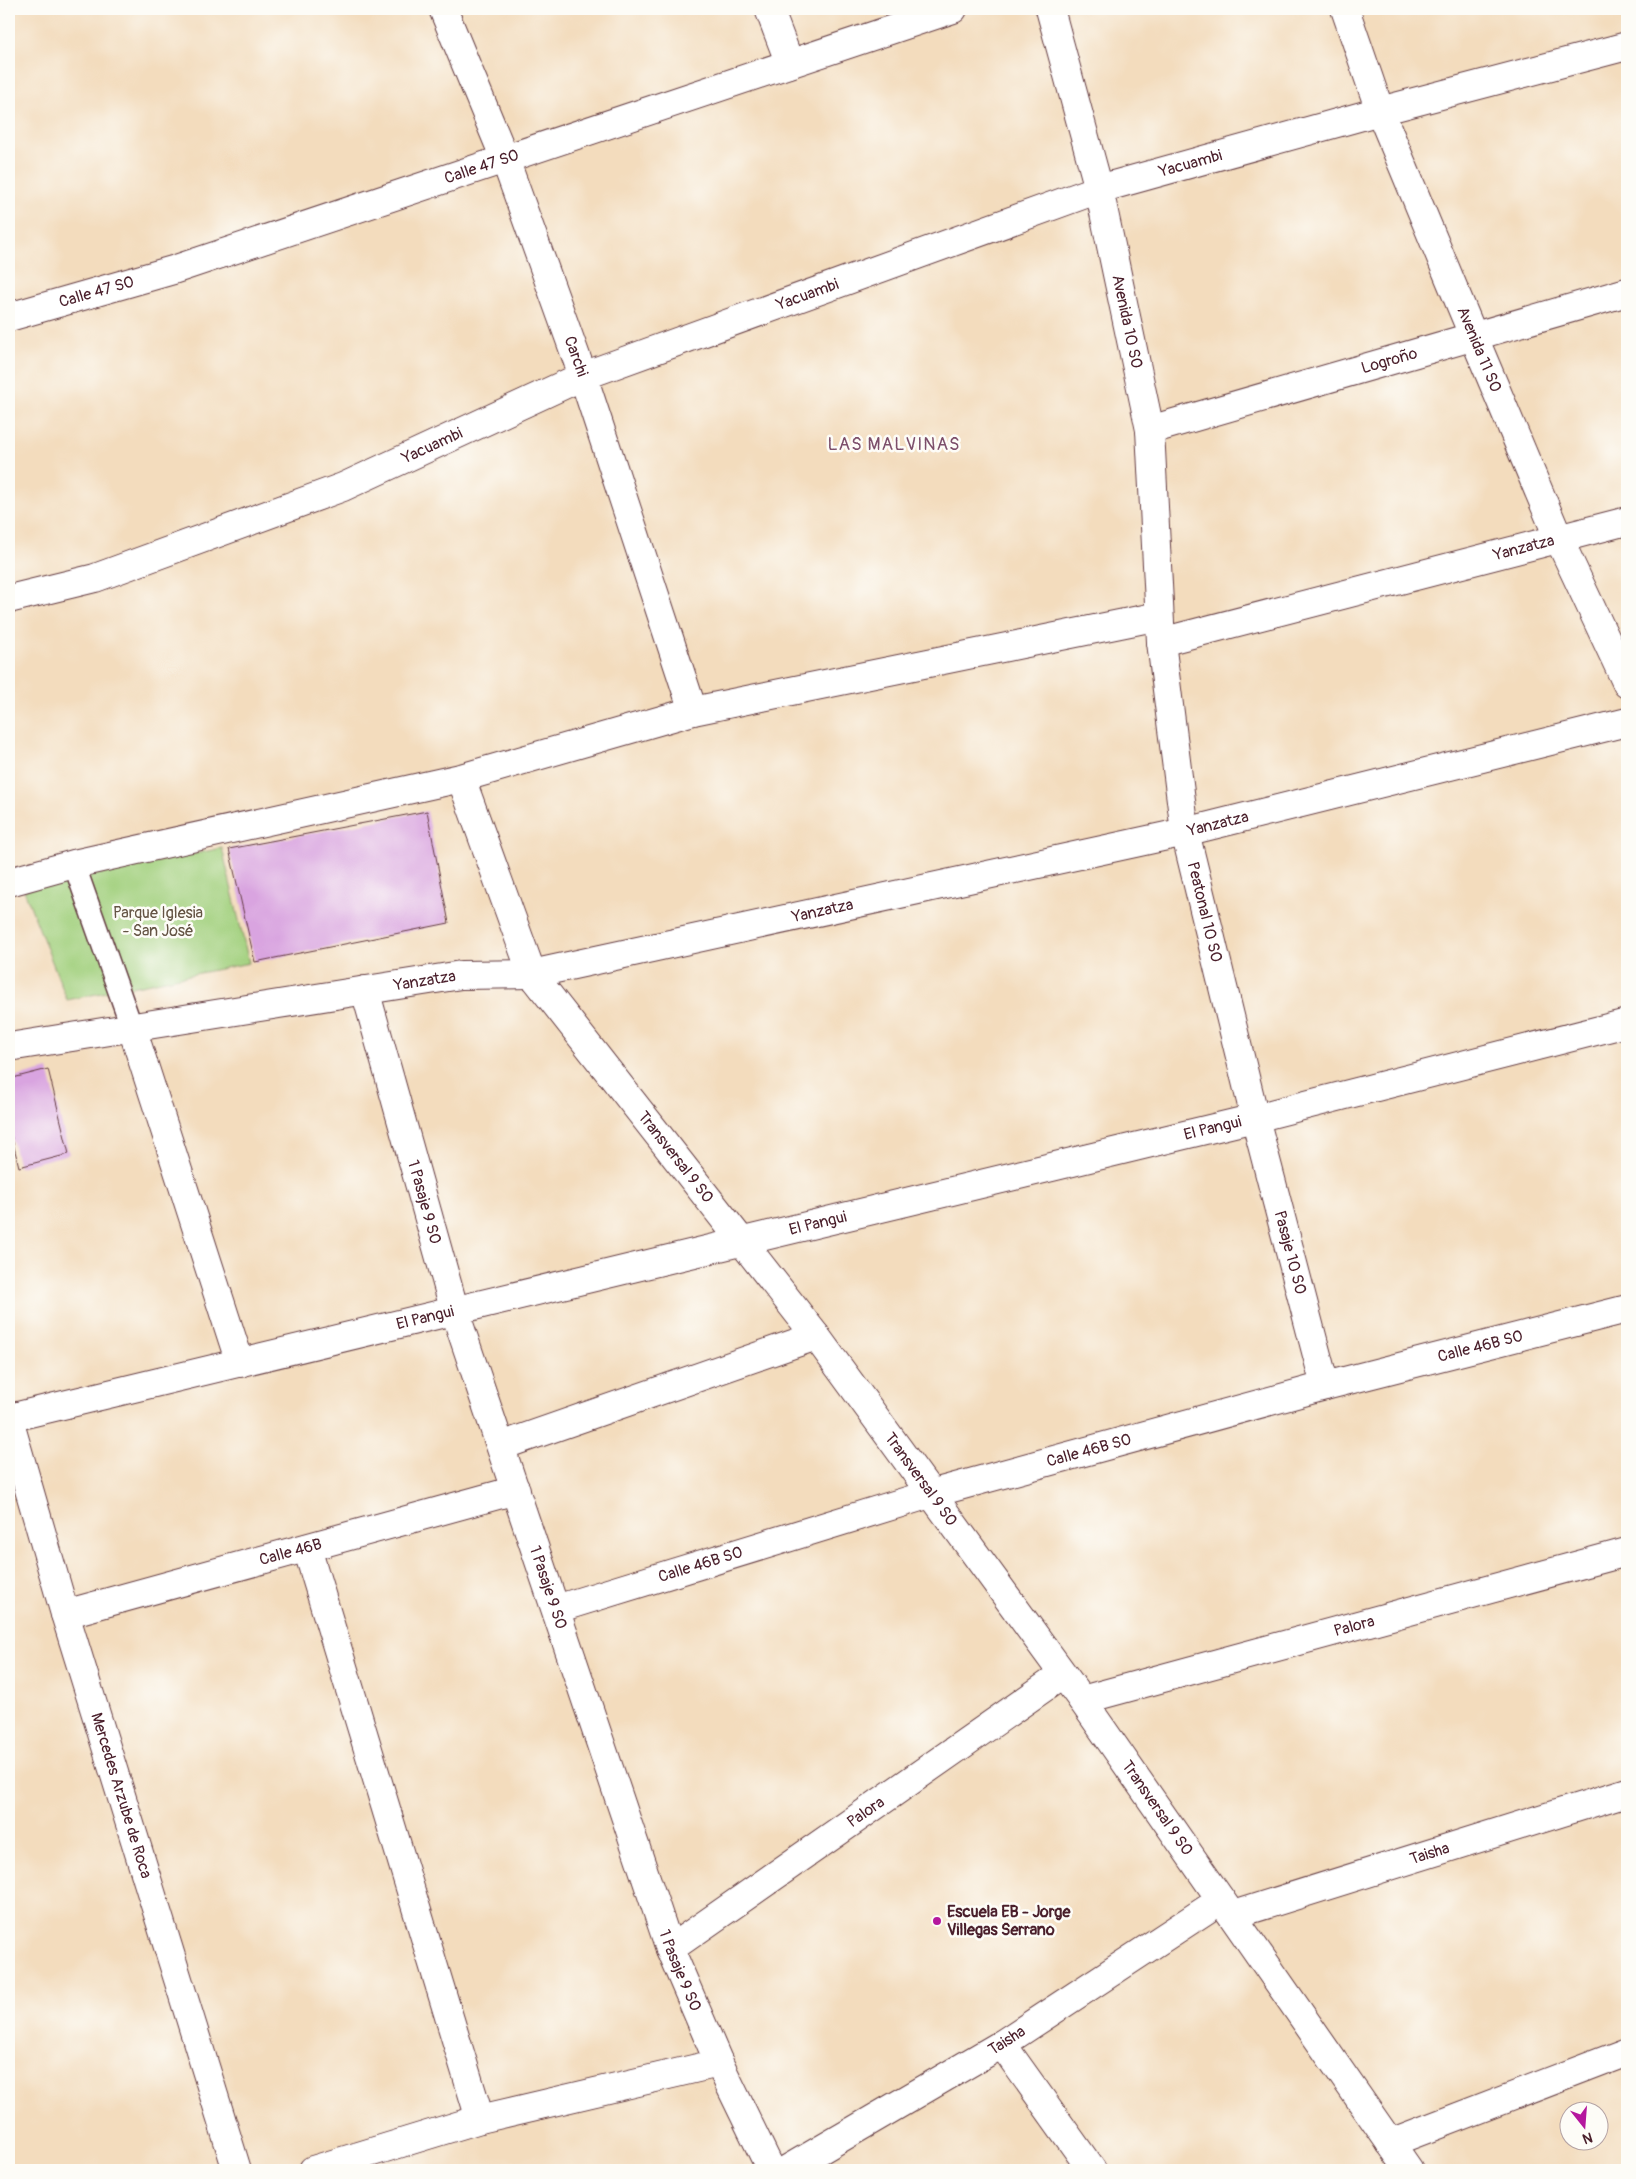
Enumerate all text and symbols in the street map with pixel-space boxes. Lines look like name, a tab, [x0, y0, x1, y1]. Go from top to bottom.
street label: Calle 47 SO	[442, 145, 521, 188]
street label: Yacuambi	[1156, 145, 1225, 182]
street label: Calle 47 SO	[57, 272, 136, 312]
street label: Avenida 10 SO	[1107, 273, 1147, 370]
street label: Yacuambi	[773, 274, 842, 315]
street label: Avenida 11 SO	[1452, 304, 1506, 395]
street label: Carchi	[559, 333, 592, 379]
street label: Logroño	[1359, 343, 1420, 378]
street label: Yacuambi	[398, 423, 466, 469]
district label: LAS MALVINAS	[827, 433, 961, 456]
street label: Yanzatza	[1490, 530, 1557, 566]
street label: Yanzatza	[1184, 807, 1251, 841]
street label: Peatonal 10 SO	[1183, 860, 1226, 964]
street label: Yanzatza	[789, 894, 855, 927]
park label: Parque Iglesia - San José	[113, 903, 203, 941]
street label: Yanzatza	[391, 966, 457, 996]
street label: Transversal 9 SO	[633, 1107, 718, 1207]
street label: El Pangui	[1182, 1112, 1244, 1145]
street label: 1 Pasaje 9 SO	[403, 1158, 445, 1246]
street label: El Pangui	[787, 1207, 849, 1240]
street label: Pasaje 10 SO	[1270, 1208, 1311, 1296]
street label: El Pangui	[394, 1301, 456, 1334]
street label: Calle 46B SO	[1436, 1326, 1525, 1367]
street label: Transversal 9 SO	[880, 1429, 961, 1530]
street label: Calle 46B SO	[1044, 1429, 1133, 1472]
street label: Calle 46B	[257, 1534, 324, 1570]
street label: Calle 46B SO	[656, 1542, 745, 1587]
street label: 1 Pasaje 9 SO	[525, 1543, 571, 1631]
street label: Palora	[1332, 1611, 1377, 1641]
street label: Mercedes Arzube de Roca	[86, 1710, 156, 1881]
street label: Transversal 9 SO	[1117, 1757, 1197, 1859]
street label: Palora	[843, 1792, 889, 1832]
street label: Taisha	[1407, 1838, 1452, 1869]
place label: Escuela EB - Jorge Villegas Serrano	[947, 1902, 1071, 1940]
marker: Escuela EB - Jorge Villegas Serrano	[931, 1915, 943, 1927]
street label: 1 Pasaje 9 SO	[654, 1927, 705, 2014]
street label: Taisha	[985, 2021, 1029, 2060]
north arrow	[1558, 2102, 1608, 2152]
text: N	[1581, 2128, 1595, 2147]

